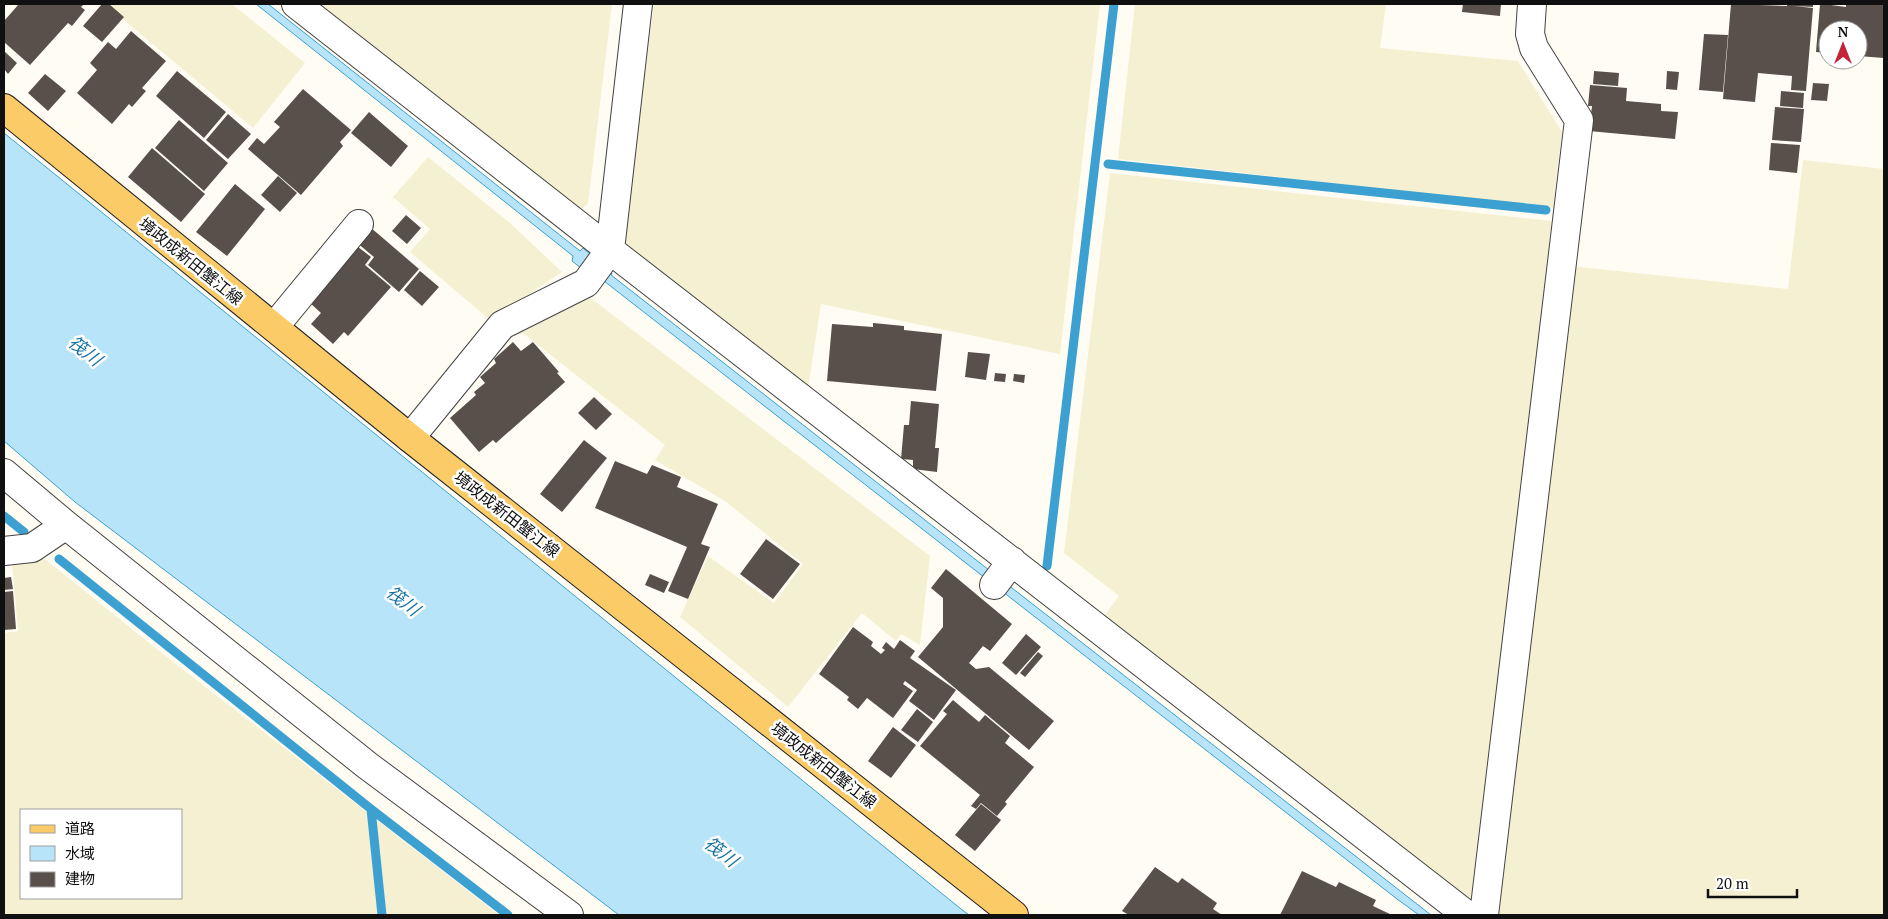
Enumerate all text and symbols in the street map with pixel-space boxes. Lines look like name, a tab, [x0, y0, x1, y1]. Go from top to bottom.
north arrow	[1818, 20, 1868, 70]
text: N	[1838, 22, 1849, 41]
street label: 境政成新田蟹江線	[134, 212, 248, 310]
water label: 筏川	[64, 330, 109, 372]
street label: 境政成新田蟹江線	[450, 466, 564, 562]
water label: 筏川	[382, 580, 427, 622]
street label: 境政成新田蟹江線	[767, 717, 881, 813]
legend	[20, 809, 182, 899]
text: 道路	[65, 818, 95, 838]
water label: 筏川	[700, 831, 745, 873]
text: 水域	[65, 843, 95, 863]
scale bar	[1708, 866, 1797, 898]
text: 建物	[65, 868, 95, 888]
text: 20 m	[1716, 873, 1749, 893]

